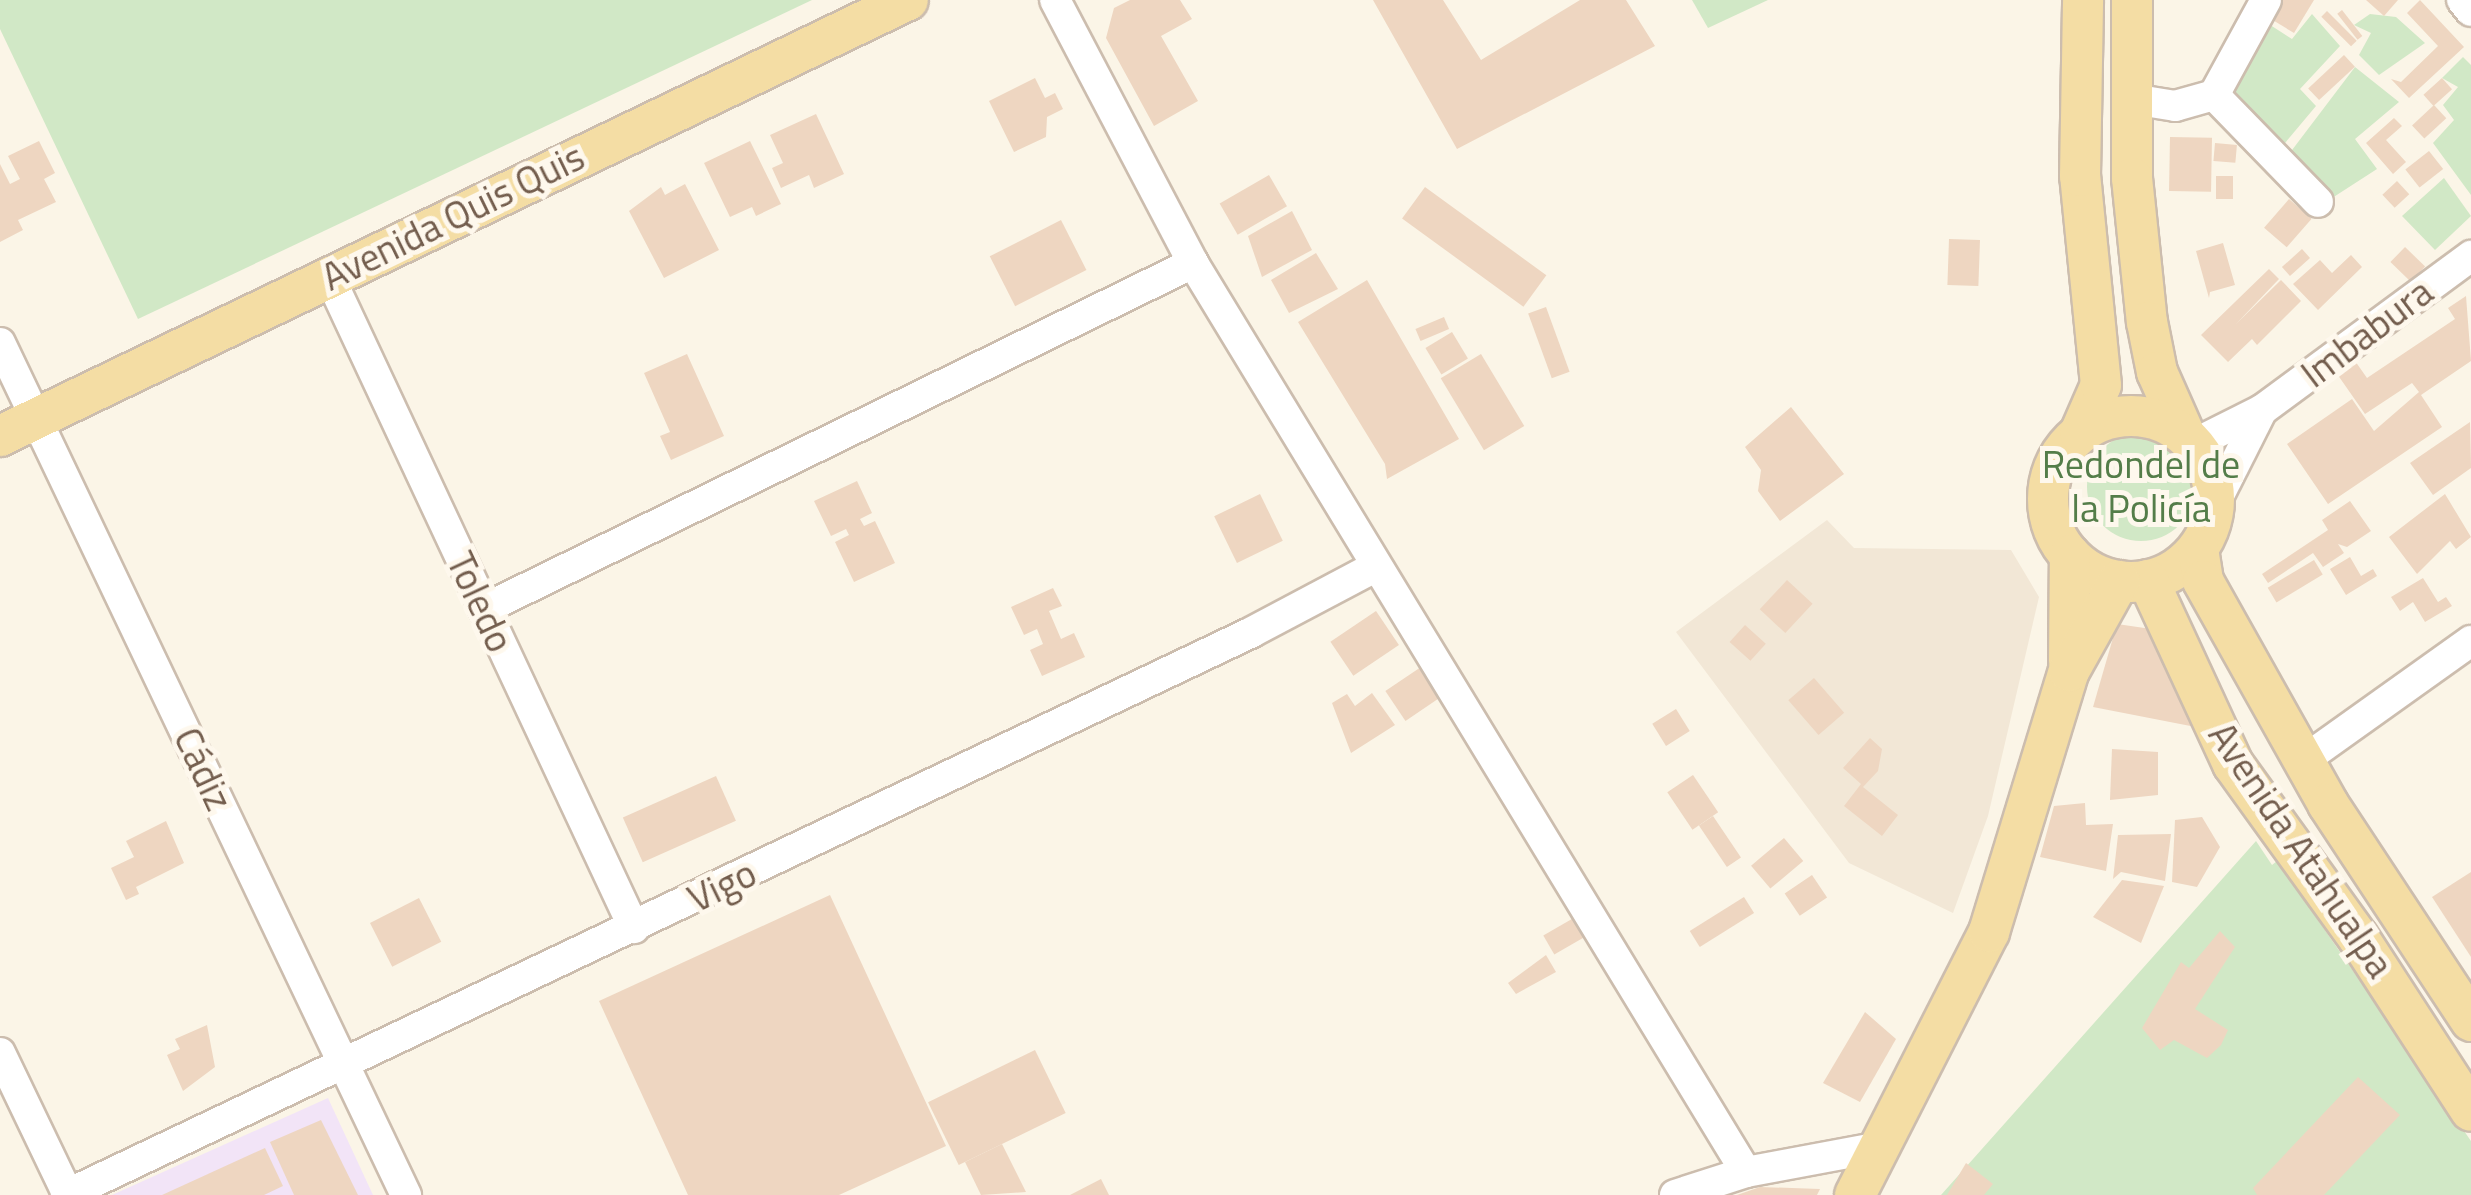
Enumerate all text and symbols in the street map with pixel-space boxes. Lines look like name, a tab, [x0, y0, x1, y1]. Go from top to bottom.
street label: Avenida Quis Quis	[314, 134, 592, 300]
street label: Imbabura	[2292, 269, 2442, 397]
park label: Redondel de la Policía	[2042, 442, 2240, 532]
street label: Toledo	[437, 545, 523, 659]
street label: Avenida Atahualpa	[2199, 714, 2403, 986]
street label: Cádiz	[164, 721, 242, 817]
street label: Vigo	[681, 850, 763, 922]

